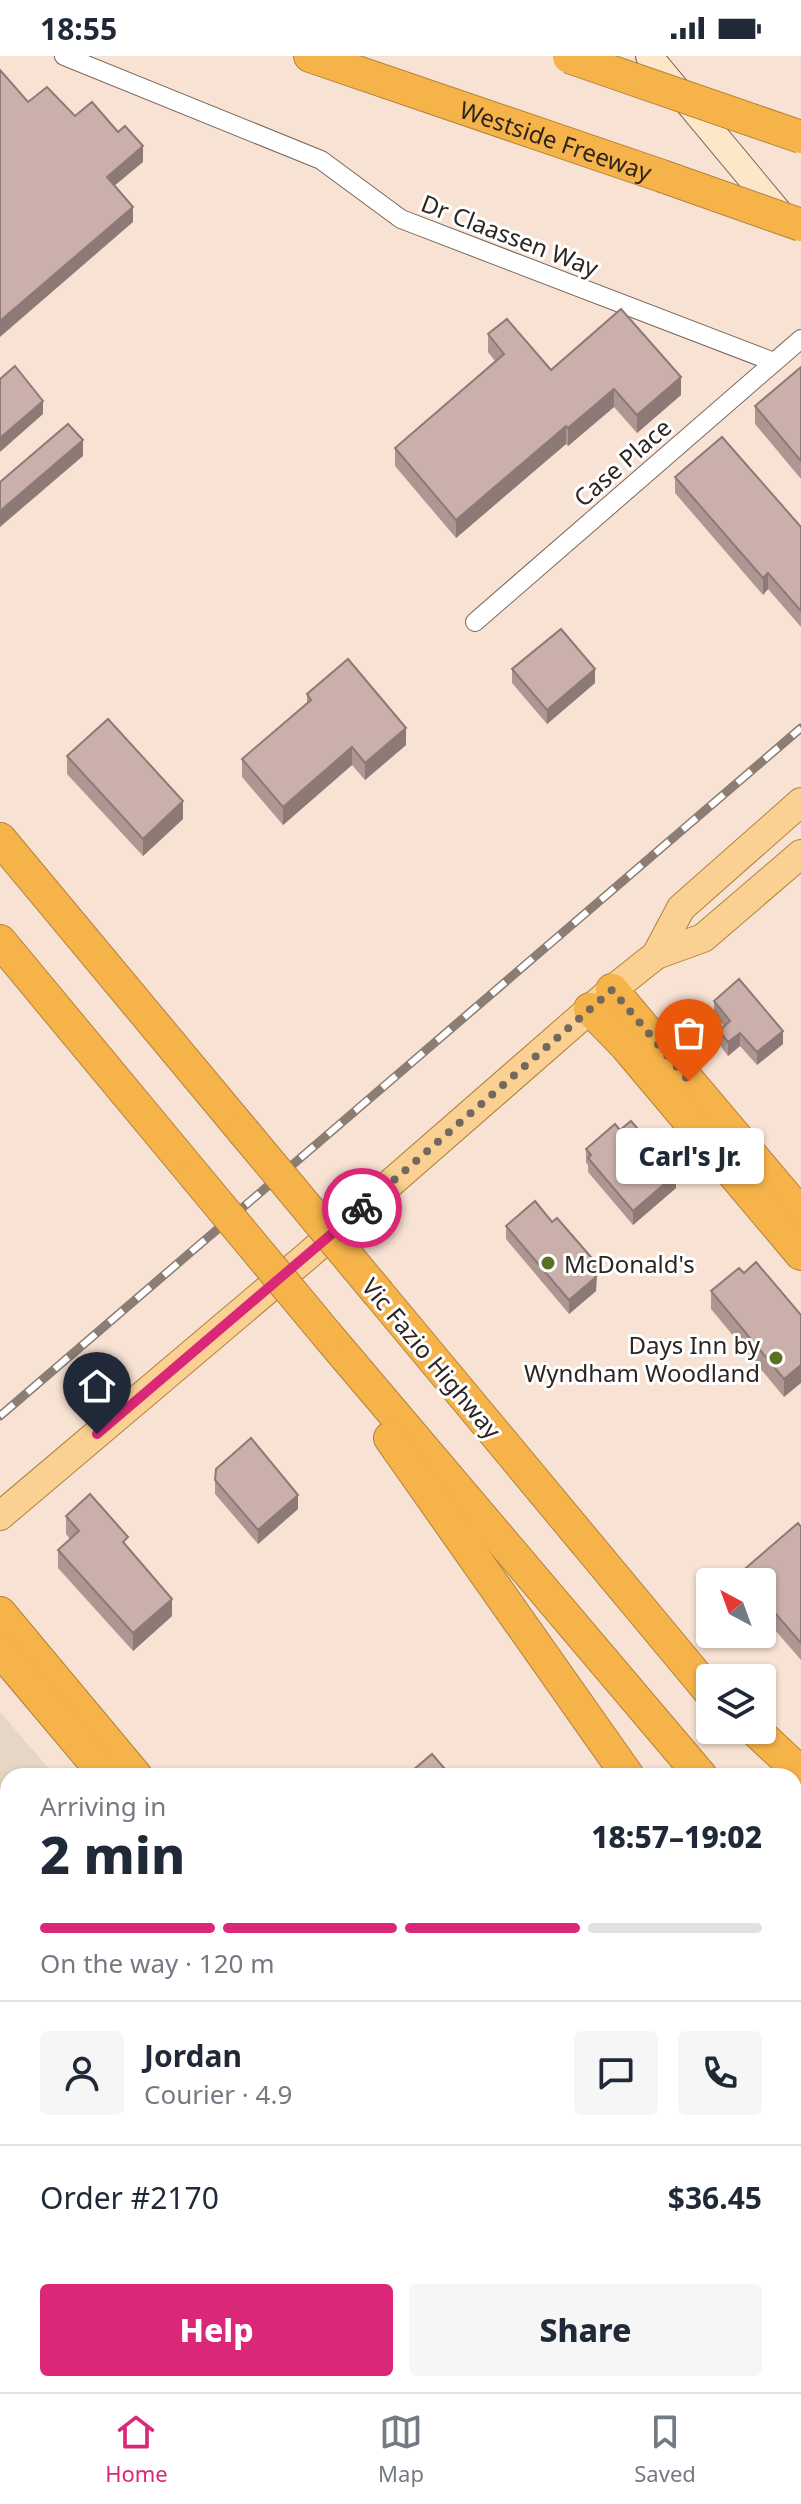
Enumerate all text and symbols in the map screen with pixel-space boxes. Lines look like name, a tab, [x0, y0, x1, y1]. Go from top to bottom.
text: 18:55	[40, 8, 117, 49]
street label: Westside Freeway	[456, 92, 657, 188]
street label: Dr Claassen Way	[417, 186, 604, 284]
street label: Case Place	[566, 410, 678, 514]
pin	[655, 999, 723, 1081]
icon: bag	[667, 1011, 711, 1055]
callout: Carl's Jr.	[615, 1129, 763, 1185]
text: Carl's Jr.	[639, 1138, 742, 1174]
courier	[322, 1168, 402, 1248]
icon: bike	[340, 1186, 384, 1230]
place label: McDonald's	[564, 1247, 695, 1280]
marker: McDonald's	[539, 1254, 557, 1272]
street label: Vic Fazio Highway	[355, 1271, 510, 1446]
place label: Days Inn by Wyndham Woodland	[524, 1328, 761, 1389]
marker: Days Inn by Wyndham Woodland	[767, 1349, 785, 1367]
pin	[63, 1352, 131, 1434]
icon: home	[75, 1364, 119, 1408]
north arrow	[696, 1568, 776, 1648]
map controls	[696, 1568, 776, 1744]
button: layers	[696, 1664, 776, 1744]
text: Arriving in	[40, 1788, 166, 1824]
text: 18:57–19:02	[591, 1816, 762, 1857]
text: 2 min	[40, 1818, 185, 1889]
text: On the way · 120 m	[40, 1945, 274, 1981]
button: person	[40, 2031, 124, 2115]
button: chat	[574, 2031, 658, 2115]
button: phone	[678, 2031, 762, 2115]
text: Jordan	[144, 2035, 242, 2076]
text: Courier · 4.9	[144, 2076, 292, 2112]
text: Order #2170	[40, 2177, 219, 2218]
text: $36.45	[668, 2177, 762, 2218]
button: Help	[40, 2284, 393, 2376]
button: Share	[409, 2284, 762, 2376]
tab: Home	[105, 2410, 168, 2488]
tab: Map	[378, 2410, 424, 2488]
tab: Saved	[634, 2410, 696, 2488]

